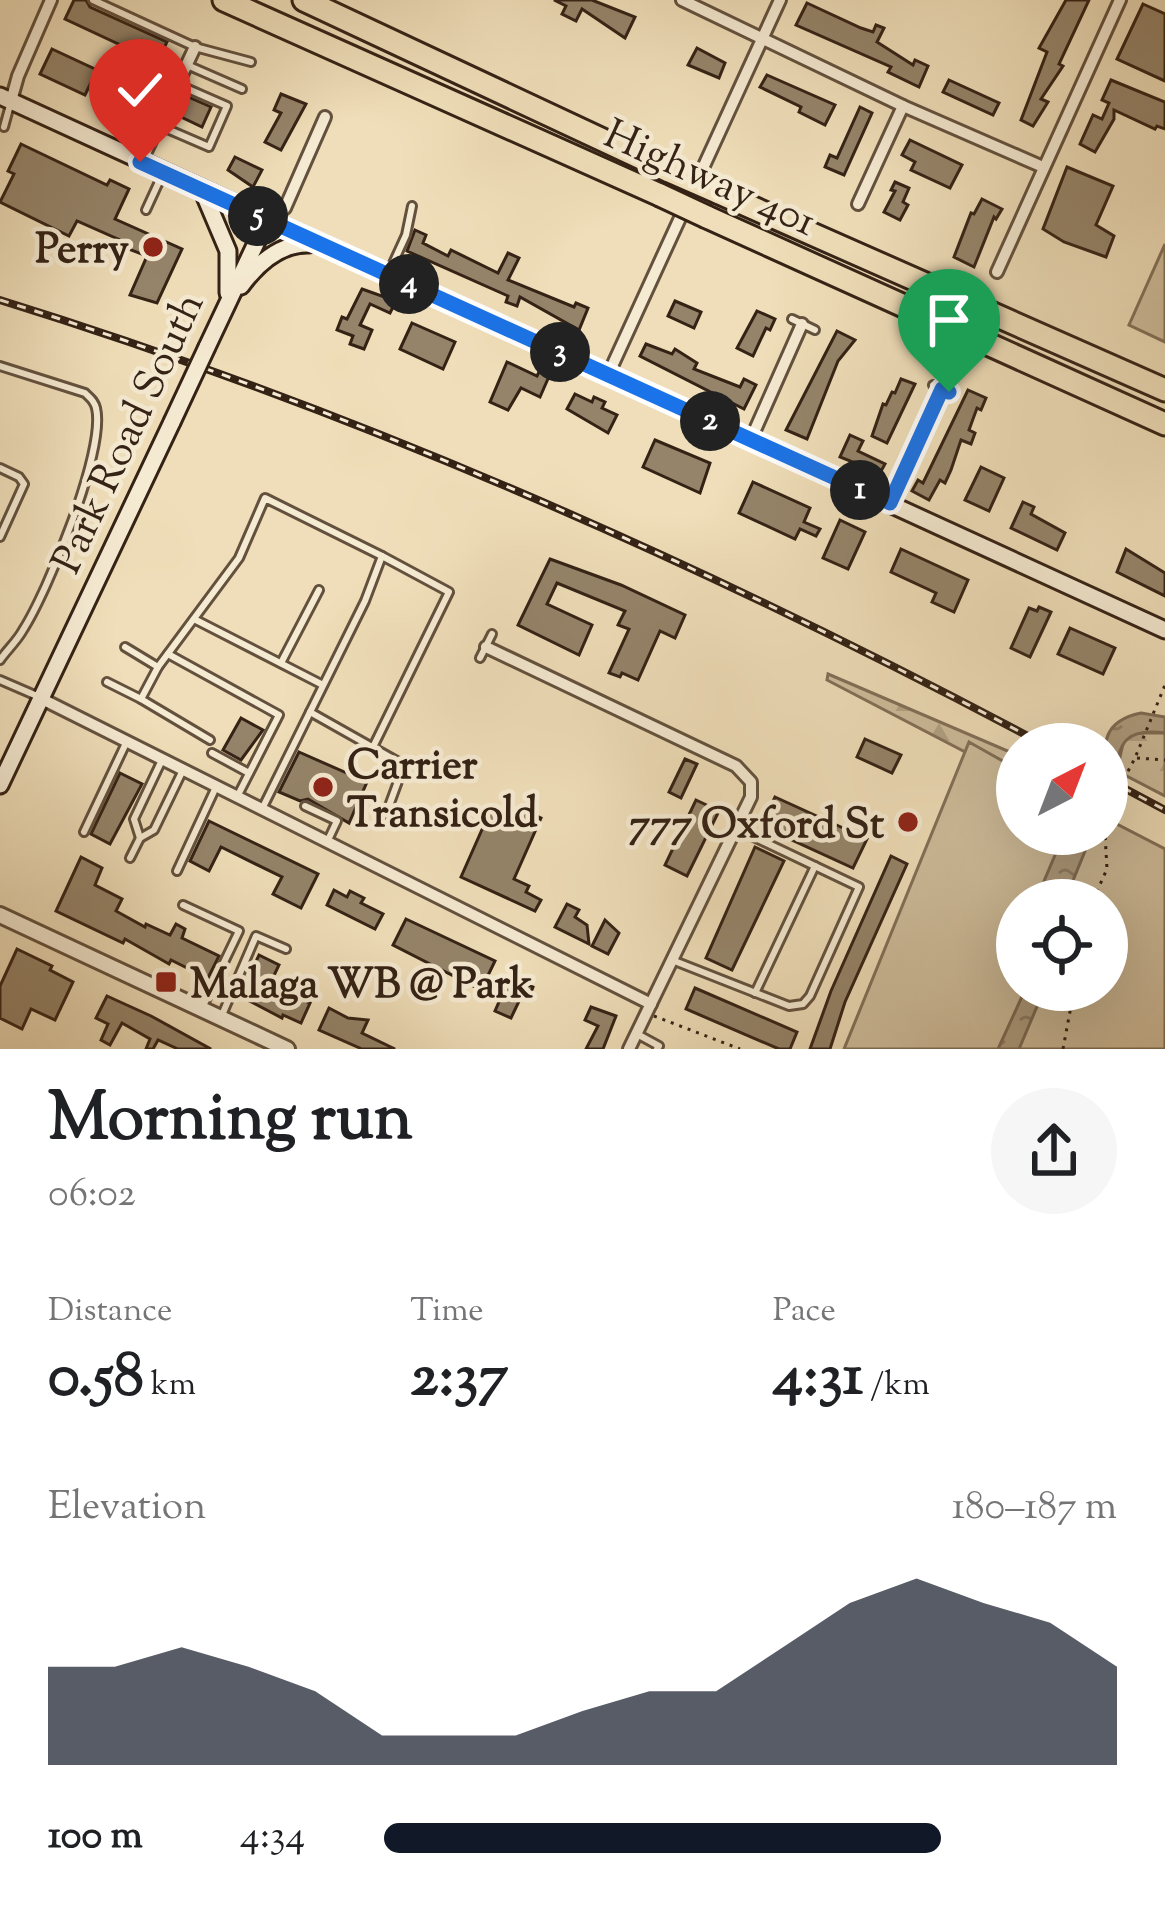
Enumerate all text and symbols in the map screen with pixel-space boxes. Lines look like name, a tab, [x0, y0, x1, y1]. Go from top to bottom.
pin	[89, 39, 191, 162]
icon: check	[107, 57, 173, 123]
street label: Highway 401	[593, 107, 825, 254]
pin: 5	[228, 186, 288, 246]
text: 5	[252, 192, 264, 240]
place label: Perry	[35, 222, 129, 282]
marker: Perry	[140, 234, 166, 260]
pin: 4	[379, 254, 439, 314]
text: 4	[401, 260, 417, 308]
pin	[898, 269, 1000, 392]
street label: Park Road South	[39, 284, 222, 584]
icon: arrive	[916, 287, 982, 353]
pin: 3	[530, 322, 590, 382]
text: 3	[553, 328, 567, 376]
pin: 2	[680, 391, 740, 451]
text: 2	[702, 397, 718, 445]
pin: 1	[830, 460, 890, 520]
text: 1	[854, 466, 866, 514]
north arrow	[996, 723, 1128, 855]
map controls	[996, 723, 1128, 1011]
place label: Carrier Transicold	[347, 738, 538, 846]
marker: Carrier Transicold	[310, 774, 336, 800]
place label: 777 Oxford St	[629, 797, 885, 857]
marker: 777 Oxford St	[895, 809, 921, 835]
button: locate	[996, 879, 1128, 1011]
place label: Malaga WB @ Park	[190, 957, 533, 1017]
marker: Malaga WB @ Park	[153, 969, 179, 995]
text: Morning run	[48, 1075, 413, 1170]
button: share	[991, 1088, 1117, 1214]
text: 06:02	[48, 1168, 136, 1224]
text: Distance	[48, 1288, 172, 1336]
text: Time	[410, 1288, 484, 1336]
text: Pace	[773, 1288, 836, 1336]
text: 0.58	[48, 1336, 144, 1423]
text: 2:37	[410, 1336, 508, 1423]
text: 4:31	[773, 1336, 863, 1423]
text: km	[144, 1362, 196, 1410]
text: /km	[863, 1362, 930, 1410]
text: Elevation	[48, 1481, 206, 1537]
text: 180–187 m	[952, 1481, 1117, 1537]
text: 100 m	[48, 1810, 143, 1866]
text: 4:34	[240, 1810, 305, 1866]

